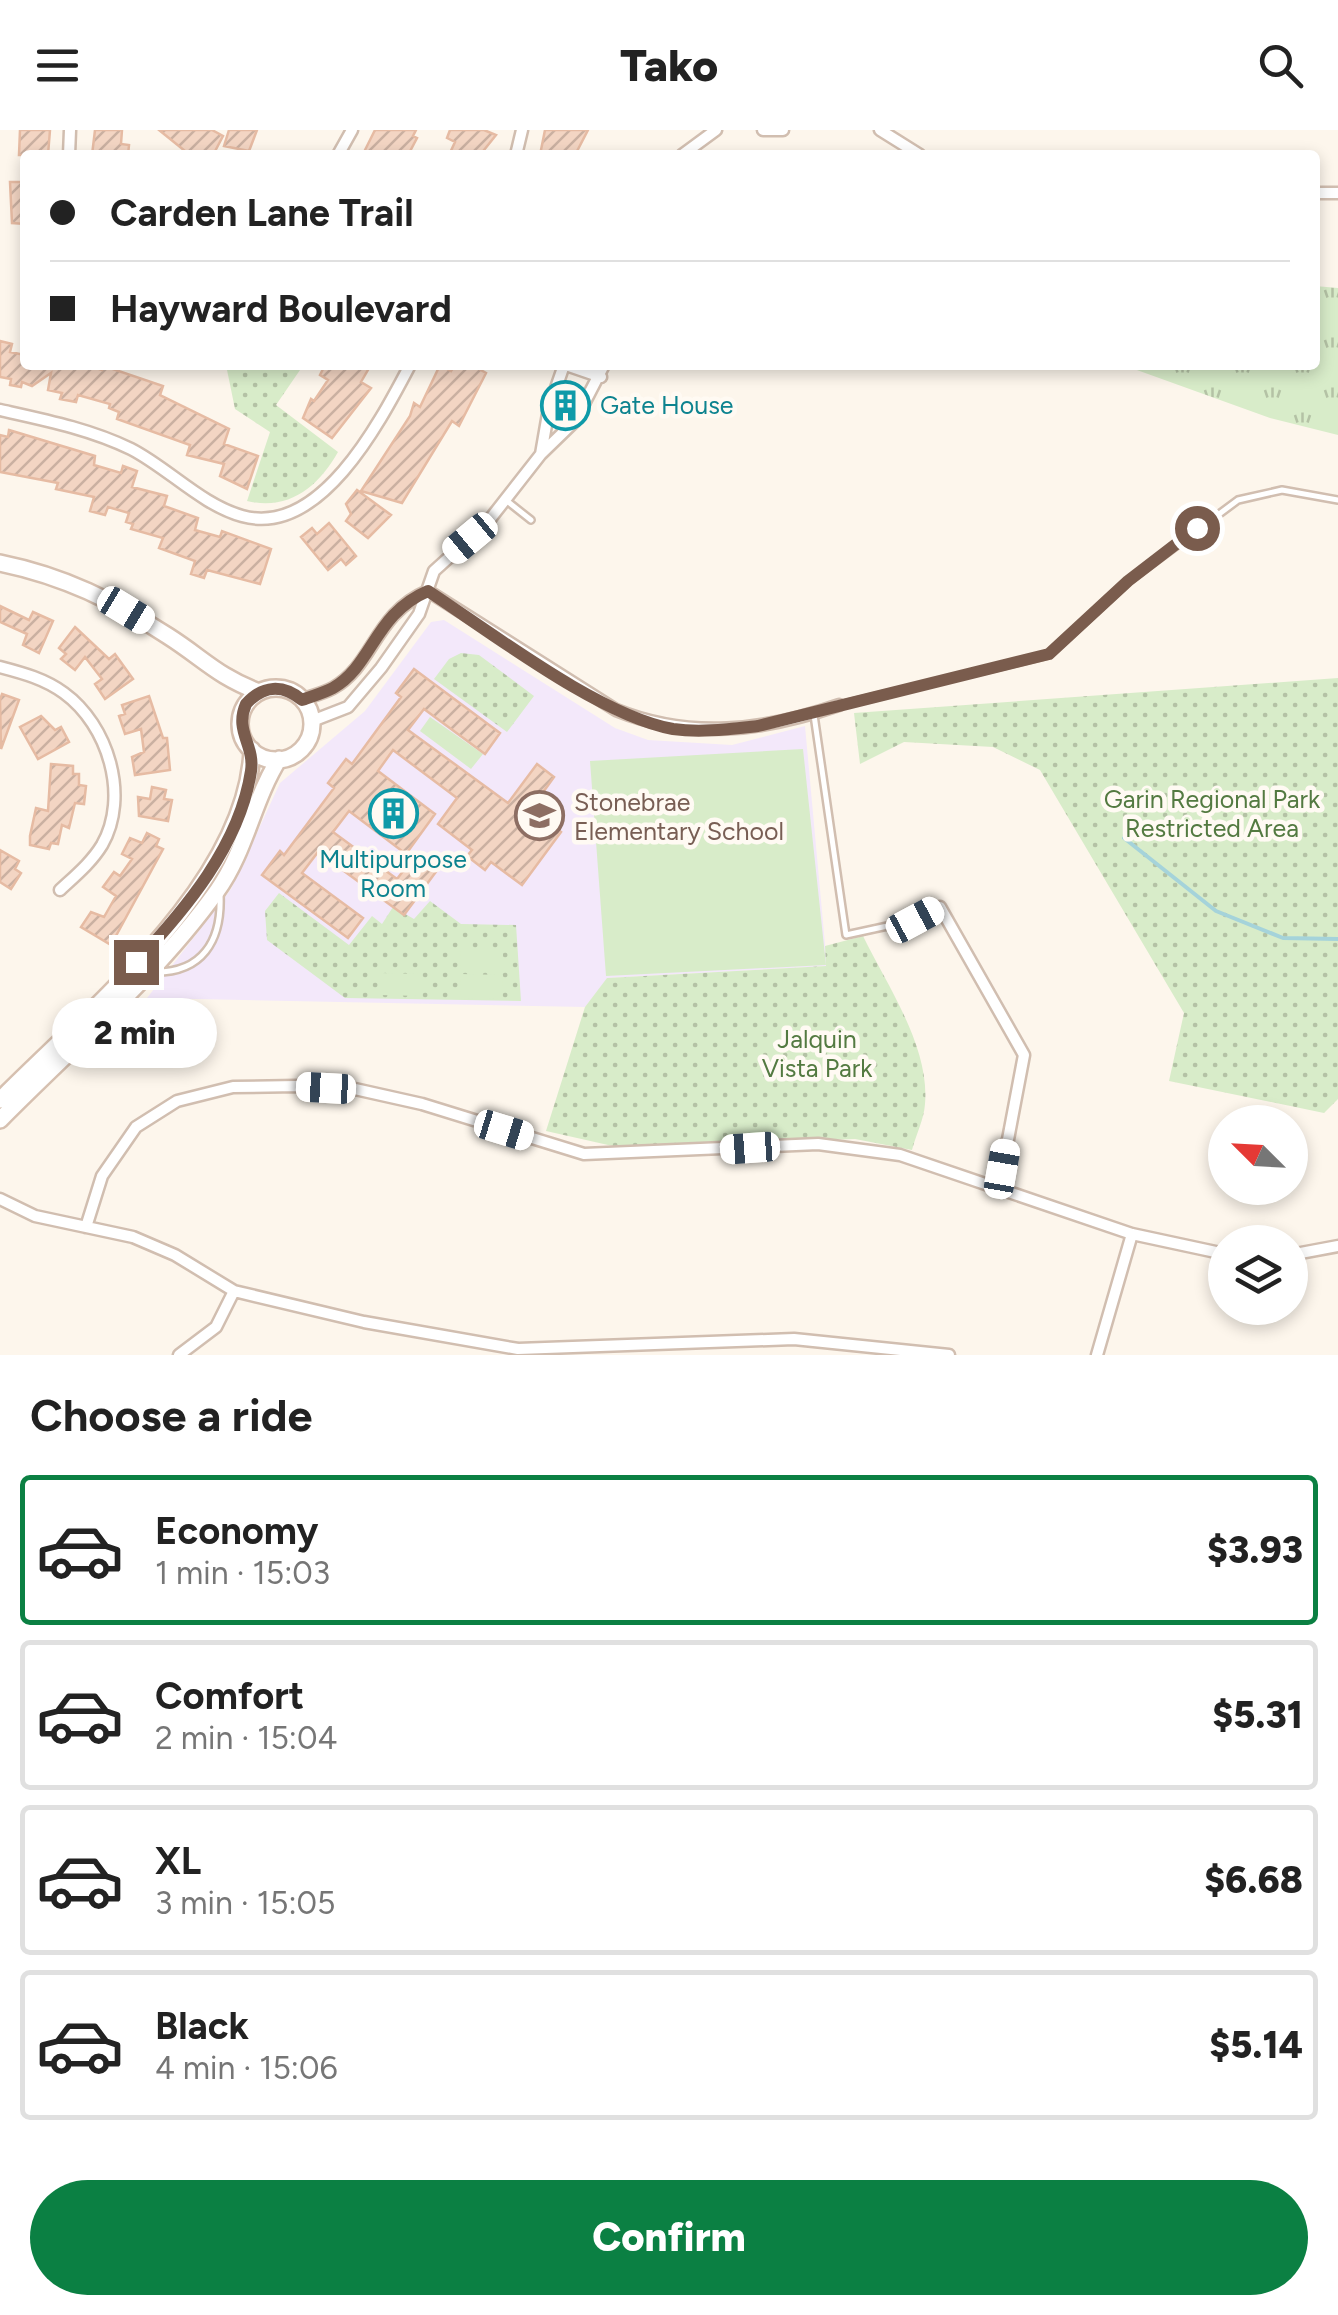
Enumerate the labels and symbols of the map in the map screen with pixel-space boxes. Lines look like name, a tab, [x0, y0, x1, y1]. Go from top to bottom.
building icon: Gate House	[539, 379, 591, 431]
place label: Gate House	[600, 390, 734, 420]
route start	[1175, 506, 1220, 551]
car	[437, 507, 503, 569]
car	[93, 582, 159, 638]
park label: Garin Regional Park Restricted Area	[1104, 784, 1321, 843]
building icon: Multipurpose Room	[367, 787, 419, 839]
place label: Stonebrae Elementary School	[574, 787, 784, 846]
school or university icon: Stonebrae Elementary School	[513, 790, 565, 842]
place label: Multipurpose Room	[319, 844, 467, 903]
car	[881, 893, 949, 947]
route end	[114, 940, 159, 985]
callout: 2 min	[54, 997, 218, 1067]
park label: Jalquin Vista Park	[762, 1024, 873, 1083]
car	[295, 1071, 357, 1105]
north arrow	[1208, 1105, 1308, 1205]
car	[471, 1107, 537, 1153]
car	[719, 1131, 781, 1165]
car	[982, 1137, 1022, 1201]

